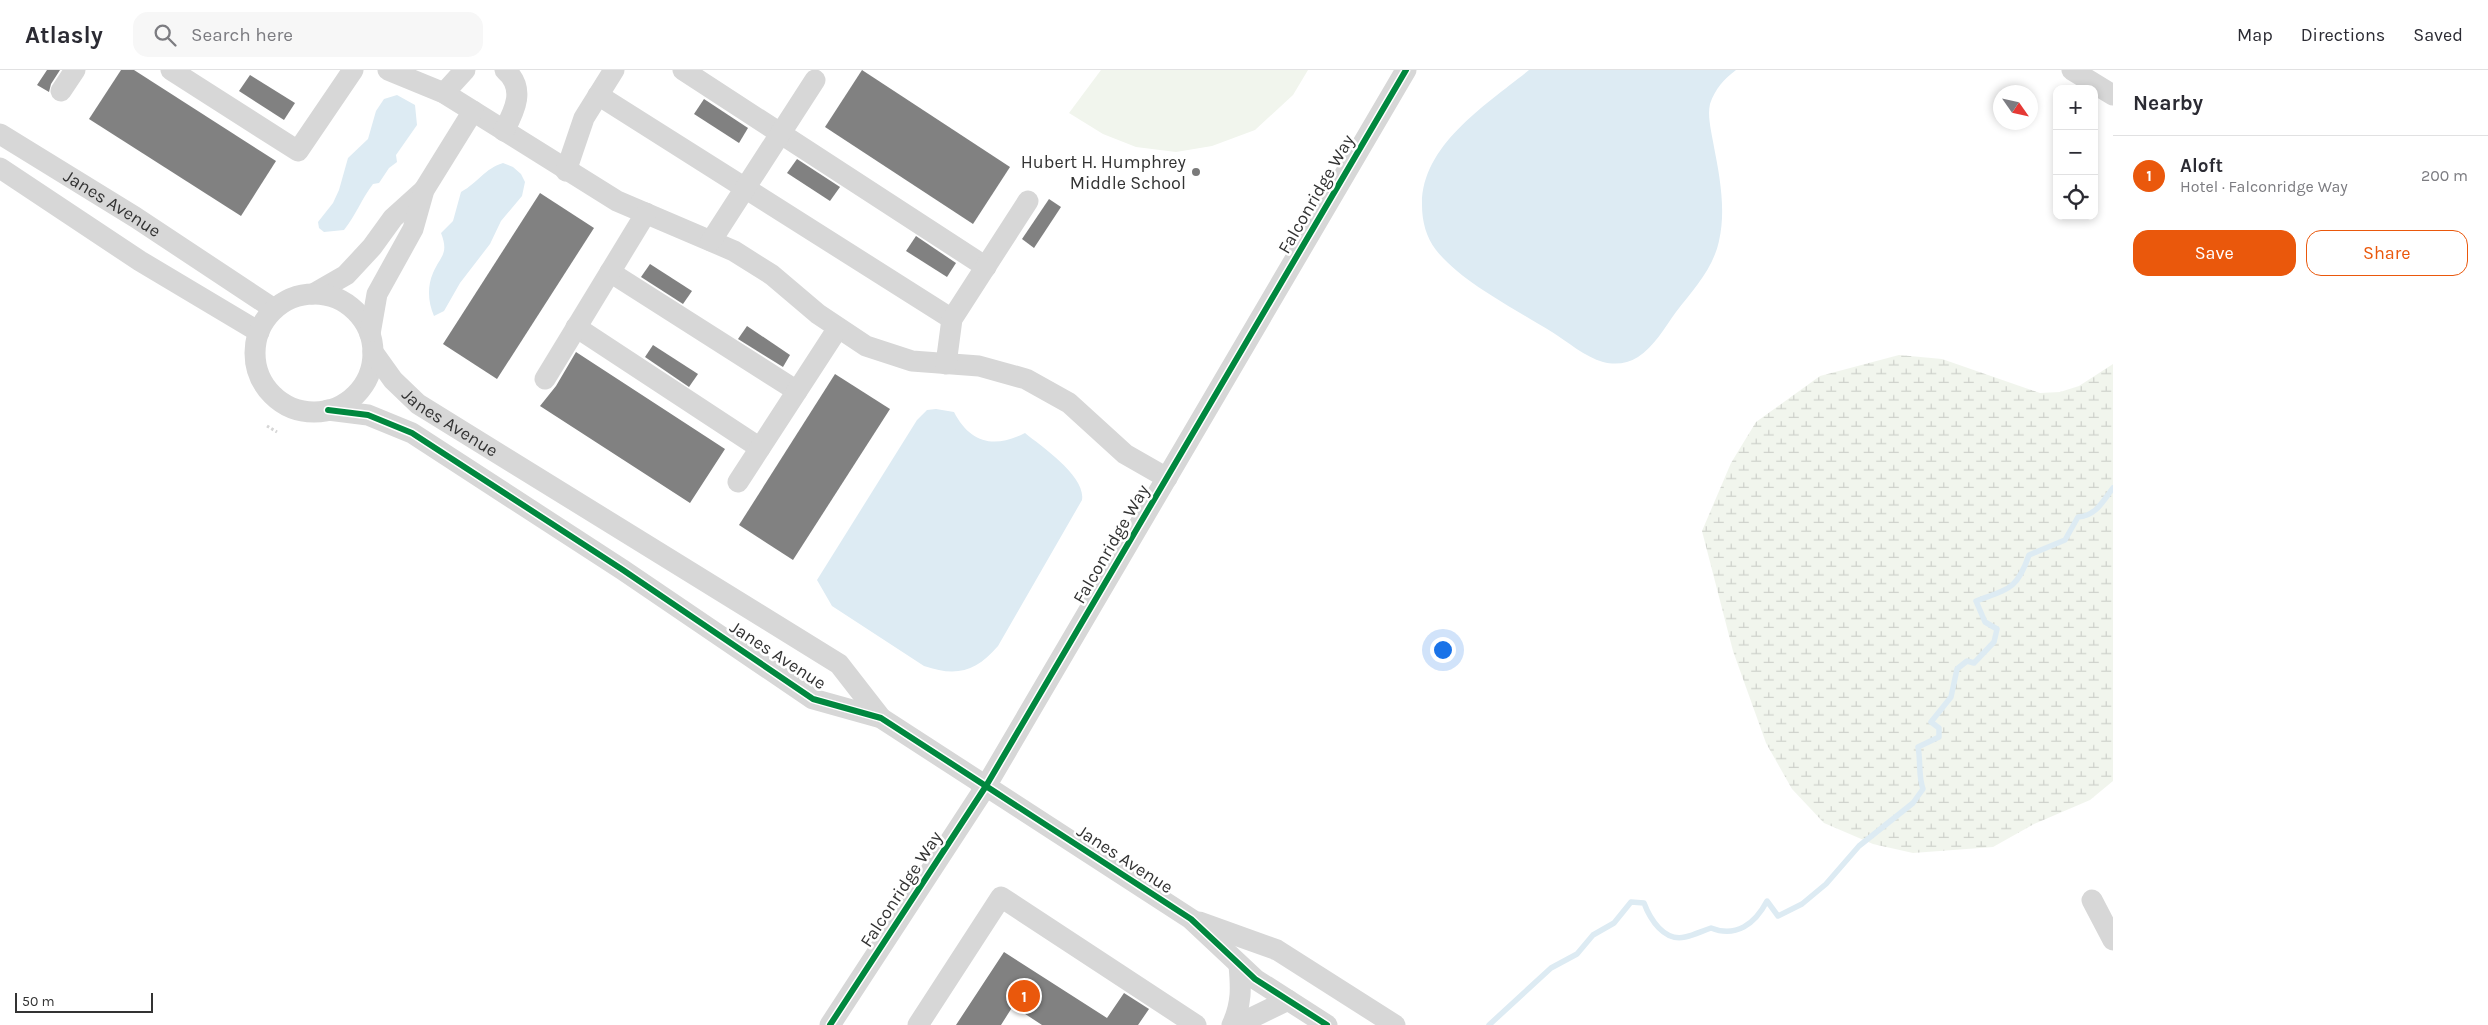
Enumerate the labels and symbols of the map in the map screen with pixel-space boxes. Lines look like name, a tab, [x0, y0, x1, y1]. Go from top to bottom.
north arrow	[1993, 85, 2038, 130]
street label: Falconridge Way	[1273, 130, 1359, 258]
place label: Hubert H. Humphrey Middle School	[1021, 151, 1187, 194]
street label: Janes Avenue	[60, 165, 165, 242]
marker: Hubert H. Humphrey Middle School	[1190, 166, 1202, 178]
street label: Janes Avenue	[397, 383, 502, 462]
street label: Falconridge Way	[1068, 480, 1154, 608]
street label: Janes Avenue	[726, 616, 830, 694]
your location	[1430, 637, 1456, 663]
street label: Janes Avenue	[1073, 820, 1177, 898]
street label: Falconridge Way	[855, 826, 947, 951]
pin: 1	[1008, 977, 1040, 1015]
scale bar	[15, 990, 152, 1013]

